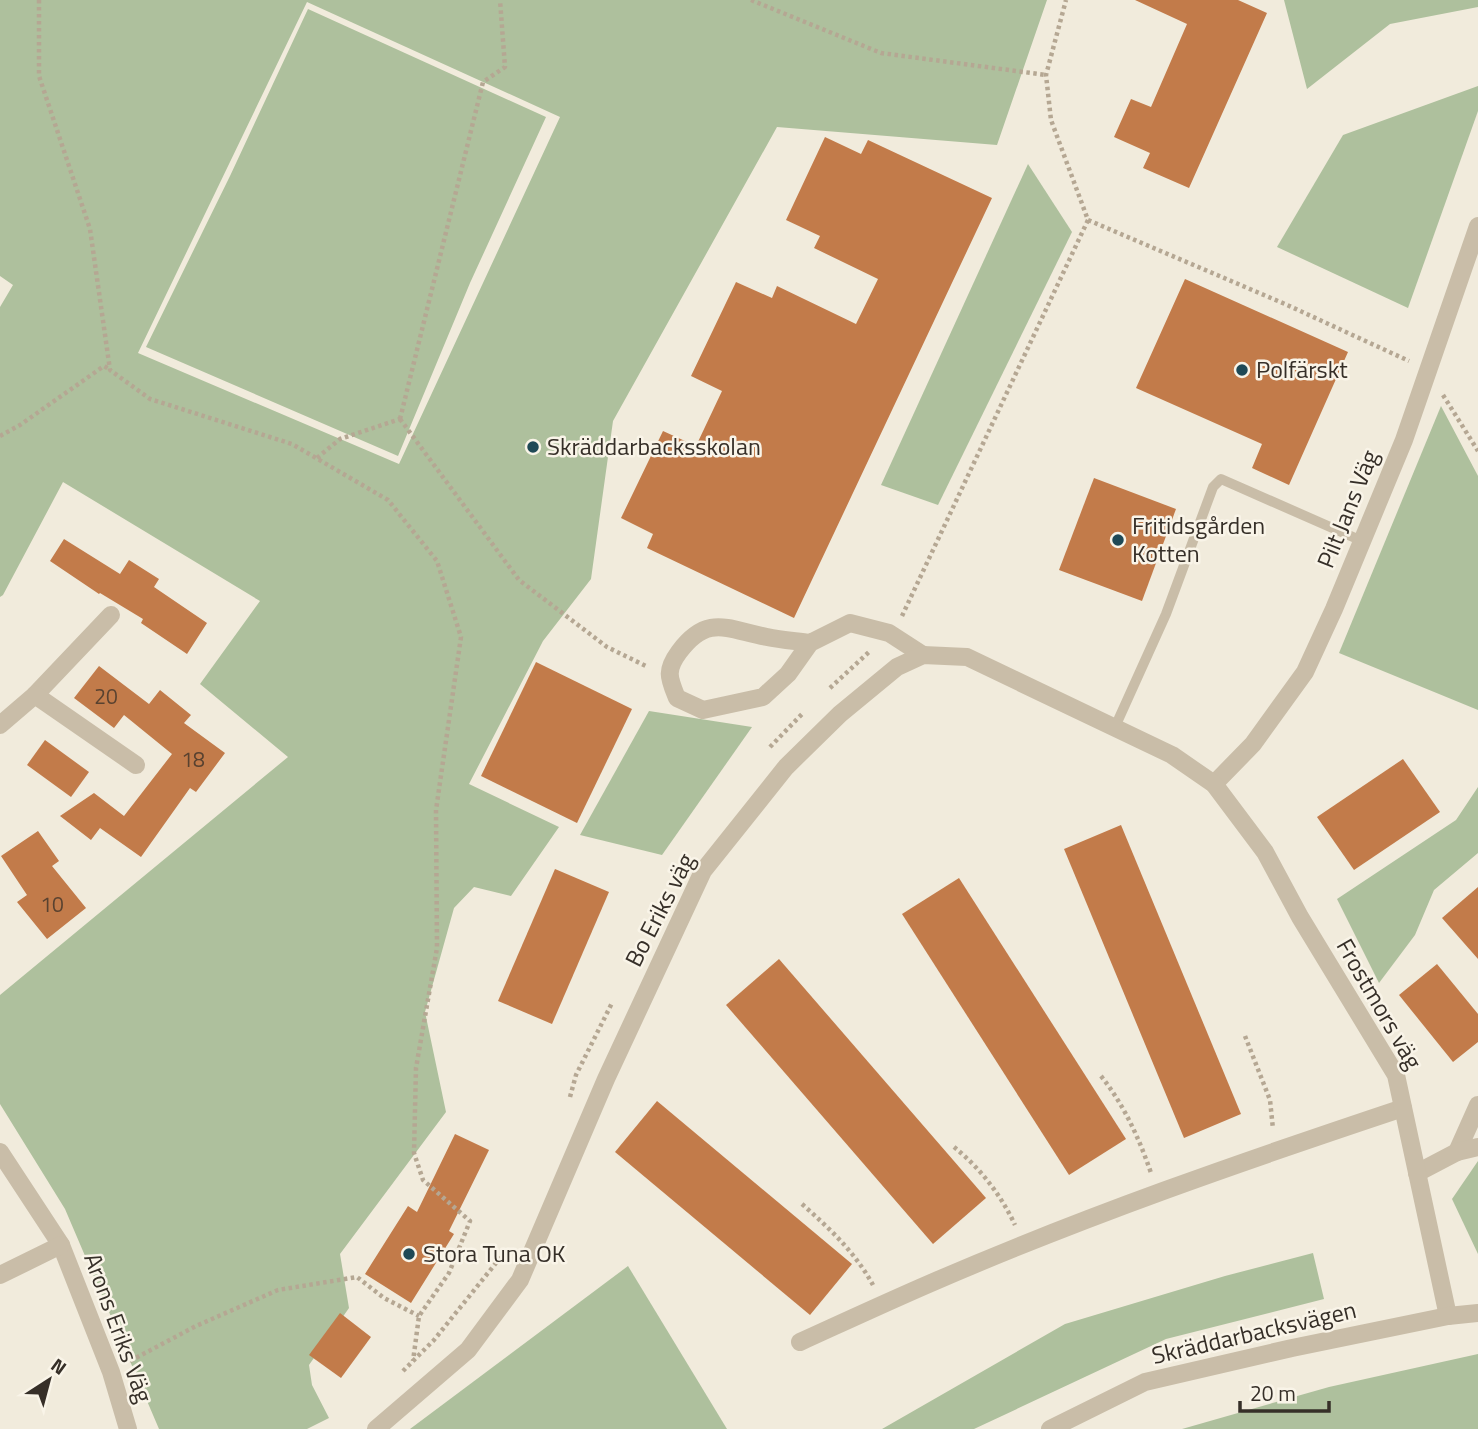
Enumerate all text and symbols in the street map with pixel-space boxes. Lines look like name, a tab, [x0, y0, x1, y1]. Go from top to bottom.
place label: Polfärskt	[1256, 351, 1348, 387]
marker: Polfärskt	[1234, 362, 1250, 378]
place label: Skräddarbacksskolan	[547, 428, 761, 464]
marker: Skräddarbacksskolan	[525, 439, 541, 455]
street label: Pilt Jans Väg	[1307, 444, 1387, 573]
place label: Fritidsgården Kotten	[1132, 507, 1265, 571]
marker: Fritidsgården Kotten	[1110, 532, 1126, 548]
house number: 20	[94, 680, 118, 712]
house number: 18	[181, 743, 205, 775]
street label: Bo Eriks väg	[615, 846, 703, 973]
house number: 10	[40, 888, 64, 920]
street label: Frostmors väg	[1328, 931, 1432, 1076]
place label: Stora Tuna OK	[423, 1235, 566, 1271]
marker: Stora Tuna OK	[401, 1246, 417, 1262]
street label: Arons Eriks Väg	[75, 1248, 163, 1407]
street label: Skräddarbacksvägen	[1148, 1291, 1360, 1373]
north arrow	[14, 1345, 84, 1415]
text: N	[45, 1350, 73, 1381]
scale bar	[1240, 1370, 1329, 1414]
text: 20 m	[1250, 1377, 1296, 1409]

